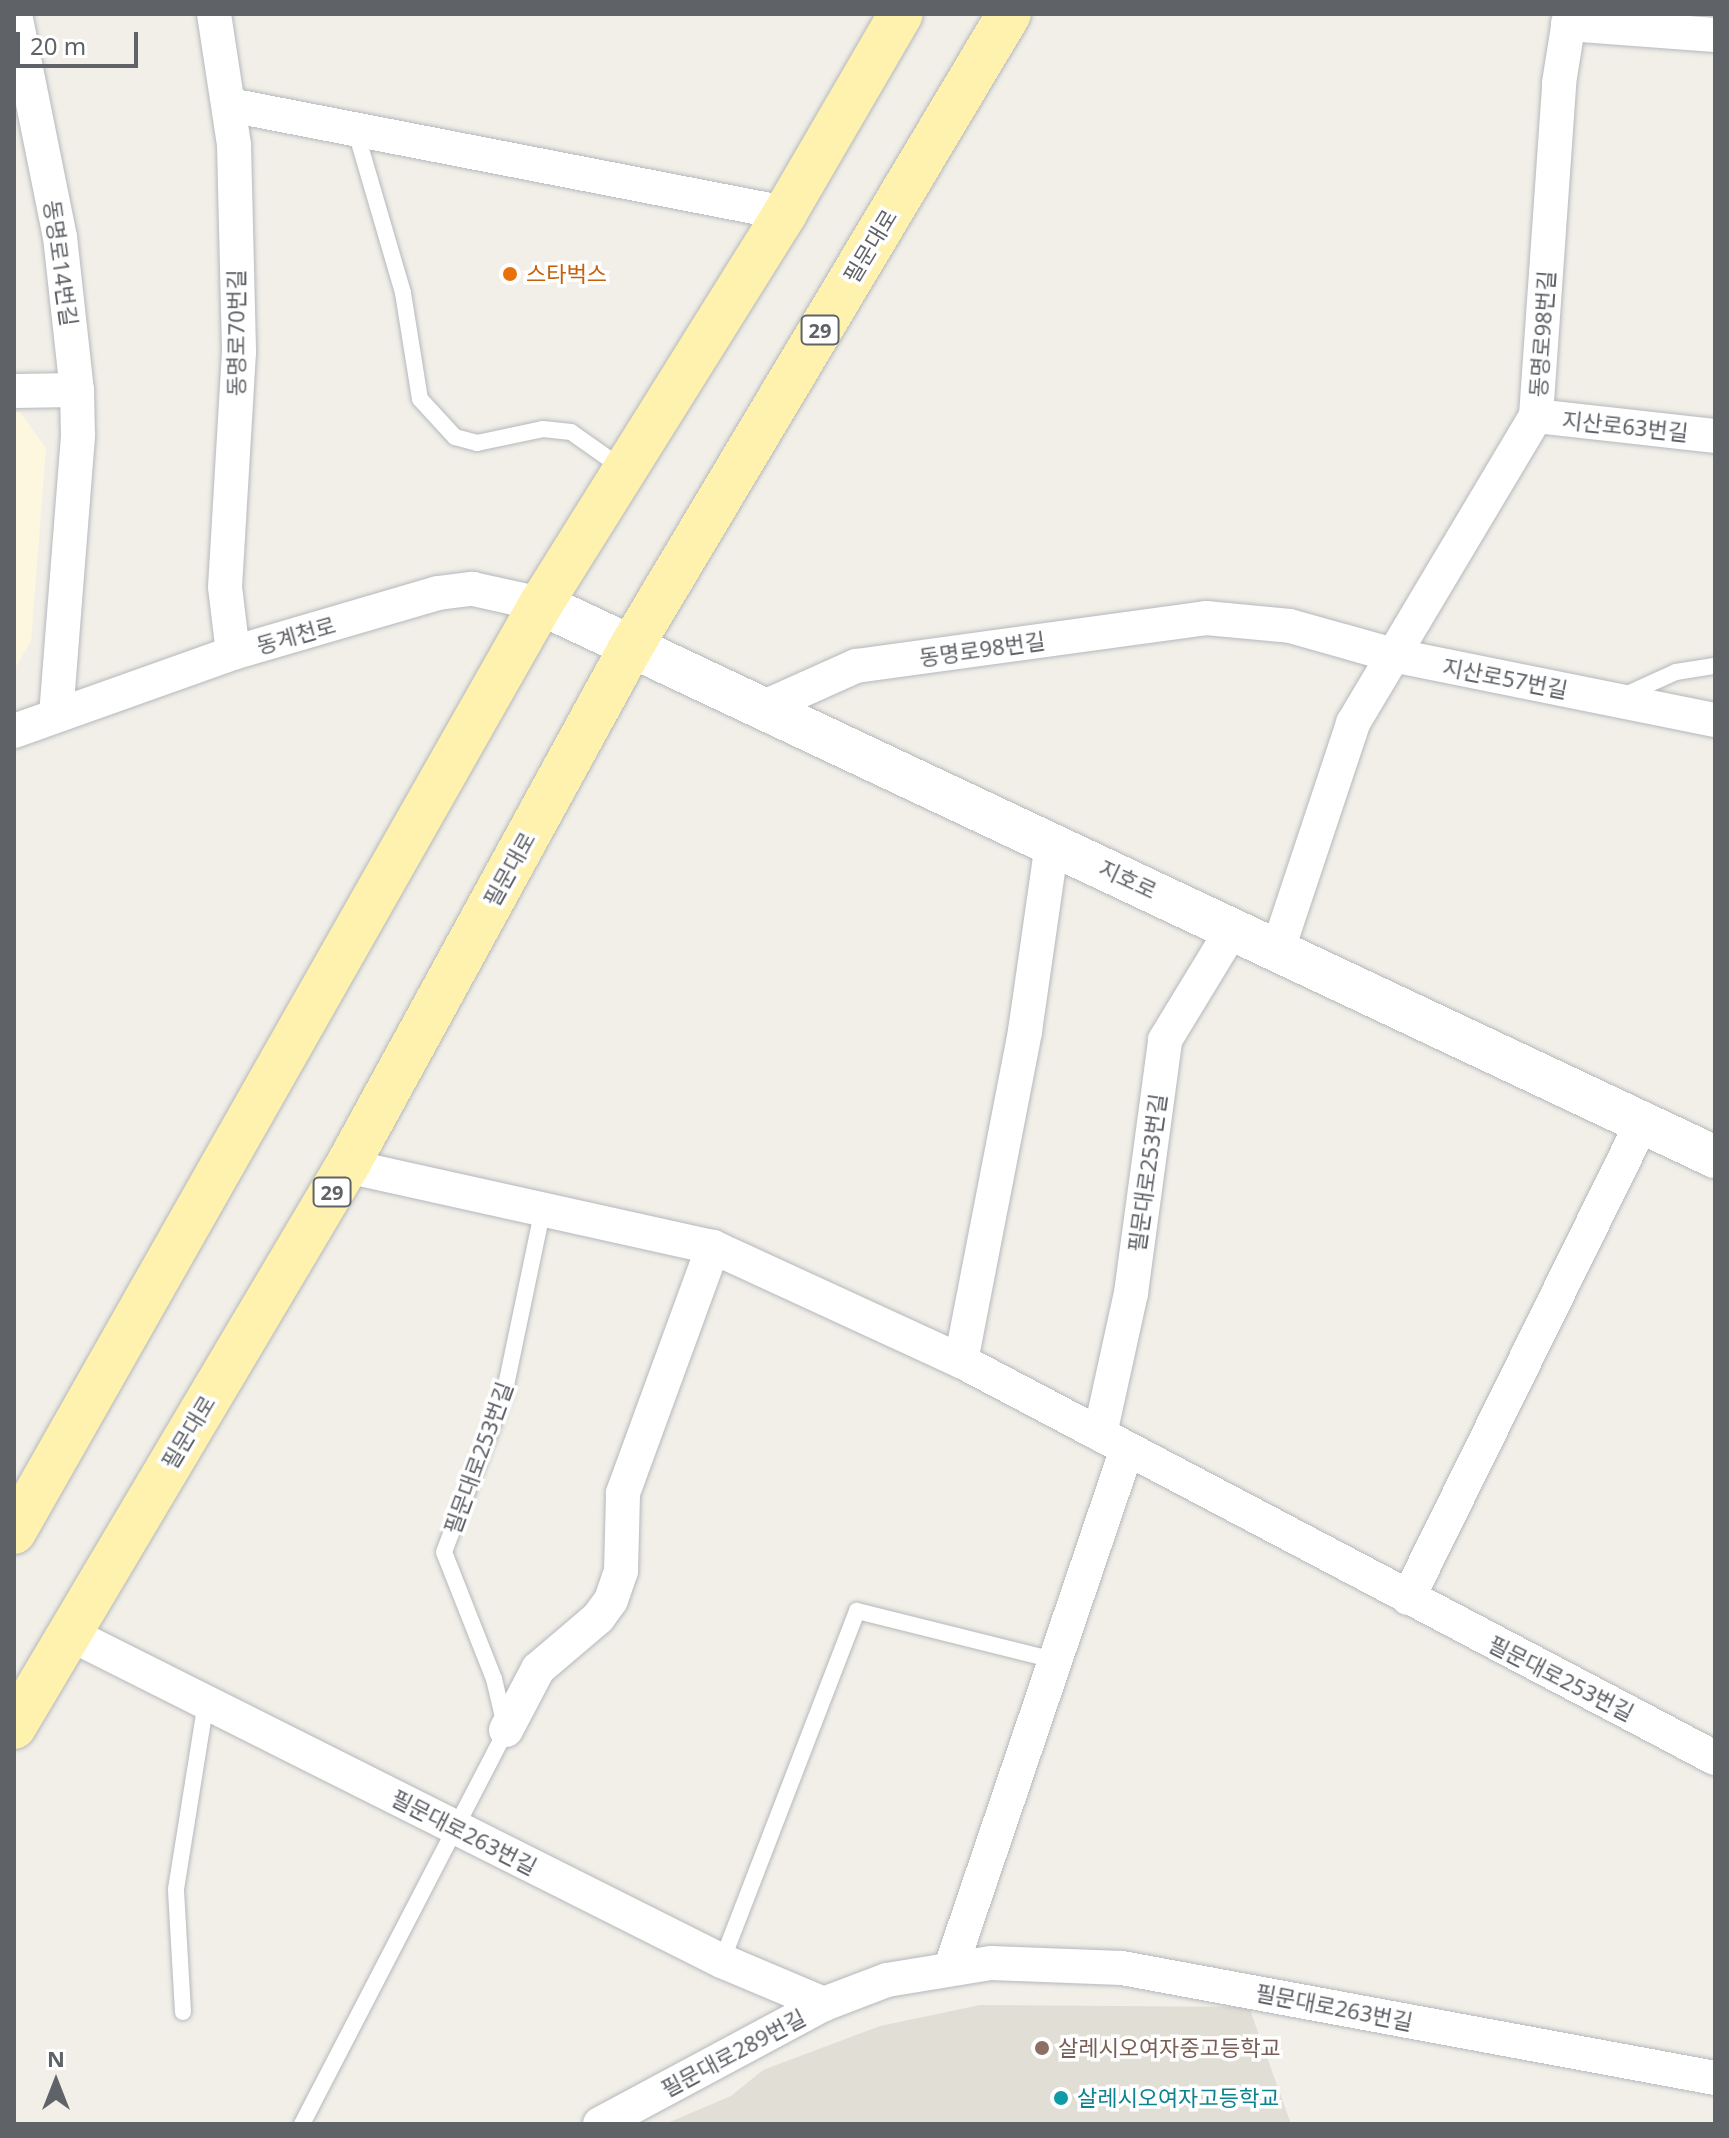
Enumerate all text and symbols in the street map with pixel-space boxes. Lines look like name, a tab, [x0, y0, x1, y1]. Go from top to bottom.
scale bar	[20, 16, 142, 66]
text: 20 m	[30, 29, 86, 62]
street label: 동명로14번길	[39, 199, 83, 327]
street label: 필문대로	[838, 205, 902, 287]
place label: 스타벅스	[526, 261, 607, 287]
marker: 스타벅스	[501, 265, 519, 283]
street label: 동명로70번길	[223, 270, 249, 396]
street label: 동명로98번길	[1524, 270, 1560, 398]
road number: 29	[800, 314, 840, 346]
street label: 지산로63번길	[1561, 406, 1689, 446]
street label: 동계천로	[253, 611, 339, 659]
street label: 동명로98번길	[918, 627, 1046, 671]
street label: 지산로57번길	[1440, 653, 1570, 703]
street label: 필문대로	[478, 827, 540, 911]
street label: 지호로	[1095, 854, 1161, 904]
street label: 필문대로253번길	[1123, 1092, 1171, 1254]
road number: 29	[312, 1176, 352, 1208]
street label: 필문대로253번길	[438, 1379, 518, 1537]
street label: 필문대로	[156, 1391, 220, 1473]
street label: 필문대로253번길	[1484, 1630, 1638, 1726]
street label: 필문대로263번길	[387, 1784, 541, 1880]
street label: 필문대로263번길	[1253, 1979, 1415, 2035]
street label: 필문대로289번길	[657, 2004, 809, 2102]
place label: 살레시오여자중고등학교	[1058, 2035, 1281, 2061]
marker: 살레시오여자중고등학교	[1033, 2039, 1051, 2057]
north arrow	[16, 2042, 96, 2122]
text: N	[47, 2043, 65, 2073]
place label: 살레시오여자고등학교	[1077, 2085, 1279, 2111]
marker: 살레시오여자고등학교	[1052, 2089, 1070, 2107]

